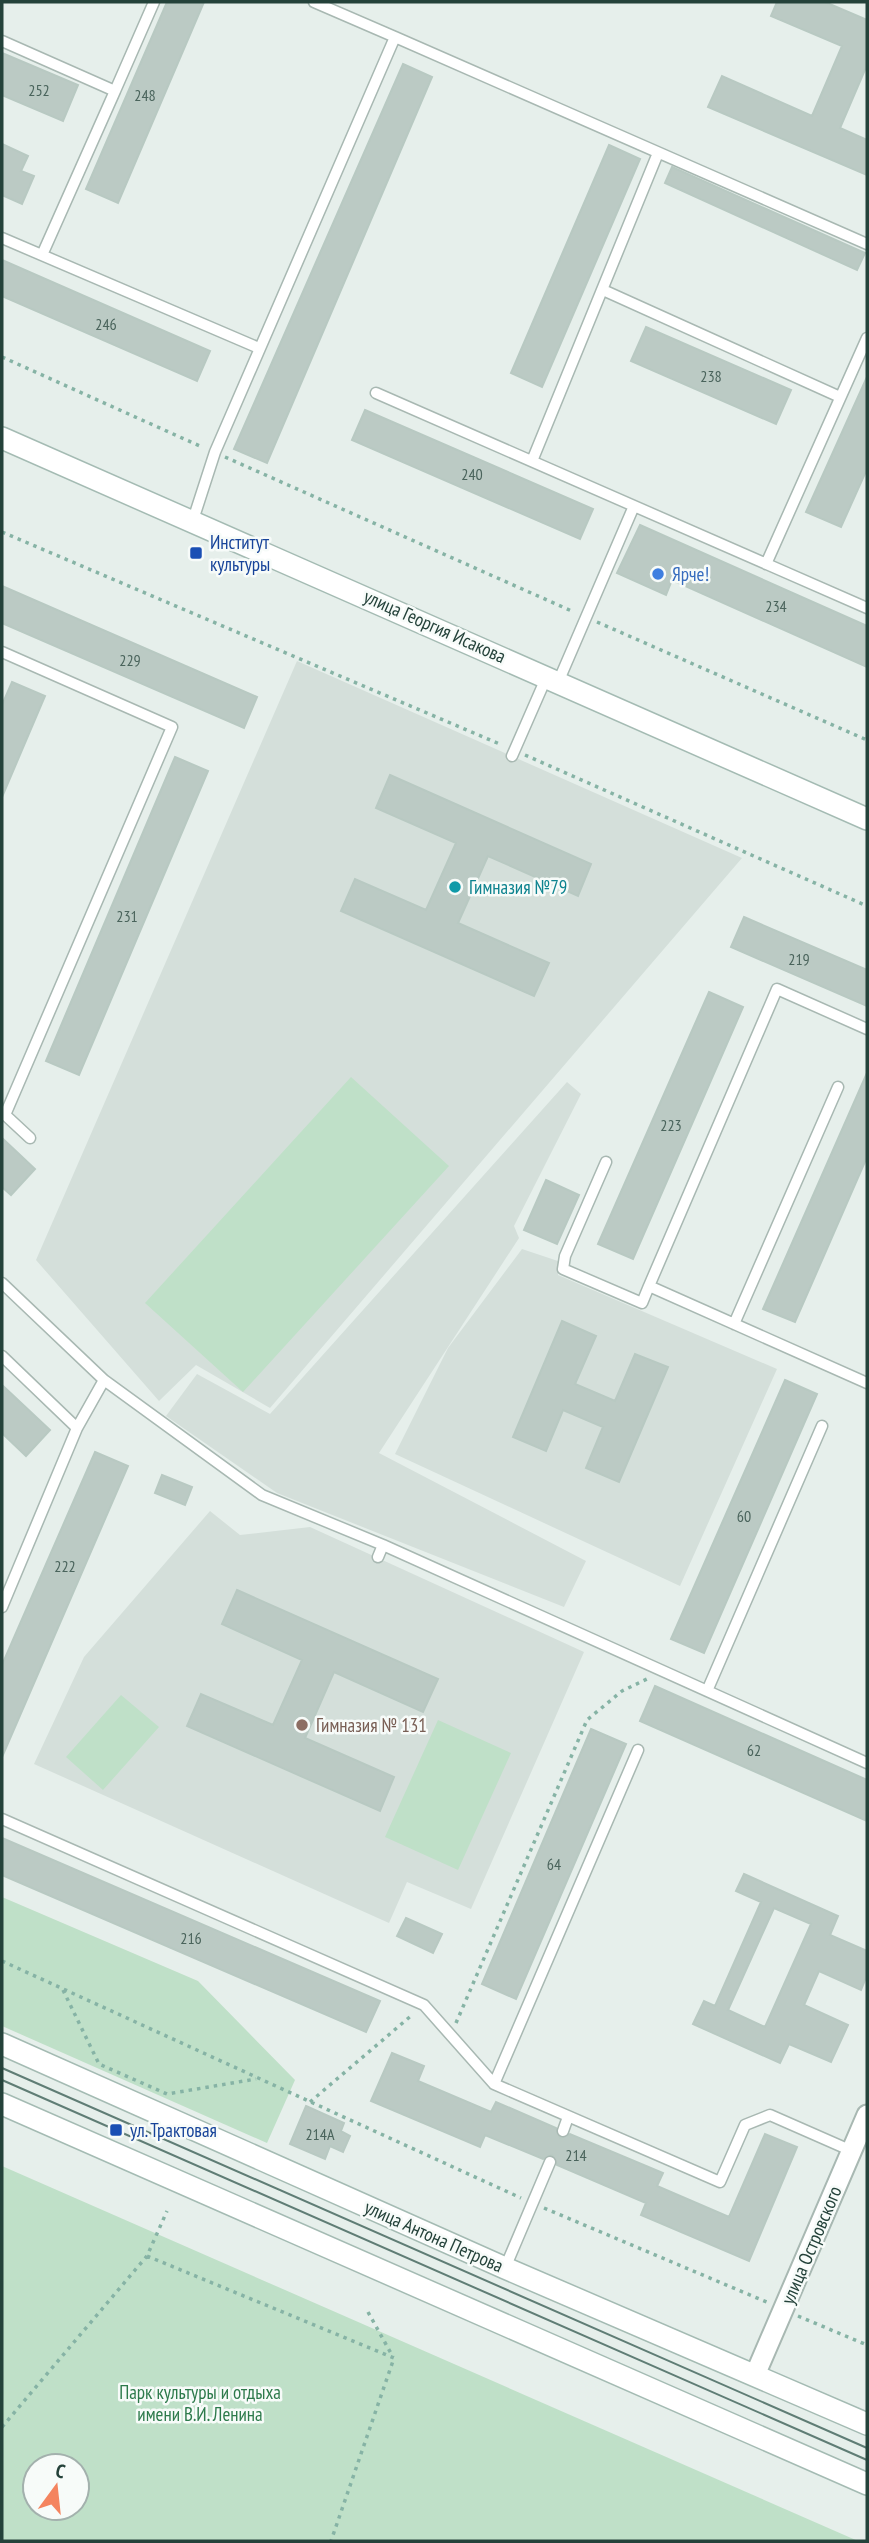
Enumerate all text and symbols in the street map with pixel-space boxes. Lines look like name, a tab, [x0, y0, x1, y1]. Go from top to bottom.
house number: 252	[28, 80, 50, 100]
house number: 248	[134, 85, 156, 105]
house number: 246	[95, 314, 117, 334]
house number: 238	[700, 366, 722, 386]
house number: 240	[461, 464, 483, 484]
place label: Институт культуры	[210, 530, 270, 576]
marker: Институт культуры	[188, 545, 204, 561]
place label: Ярче!	[672, 562, 709, 586]
marker: Ярче!	[650, 566, 666, 582]
street label: улица Георгия Исакова	[360, 584, 510, 668]
house number: 234	[765, 596, 787, 616]
house number: 229	[119, 650, 141, 670]
place label: Гимназия №79	[469, 875, 567, 899]
marker: Гимназия №79	[447, 879, 463, 895]
house number: 231	[116, 906, 138, 926]
house number: 219	[788, 949, 810, 969]
house number: 223	[660, 1115, 682, 1135]
house number: 60	[737, 1506, 751, 1526]
house number: 222	[54, 1556, 76, 1576]
place label: Гимназия № 131	[316, 1713, 427, 1737]
marker: Гимназия № 131	[294, 1717, 310, 1733]
house number: 62	[747, 1740, 761, 1760]
house number: 64	[547, 1854, 561, 1874]
house number: 216	[180, 1928, 202, 1948]
place label: ул. Трактовая	[130, 2118, 217, 2142]
marker: ул. Трактовая	[108, 2122, 124, 2138]
house number: 214А	[305, 2124, 335, 2144]
house number: 214	[565, 2145, 587, 2165]
street label: улица Островского	[775, 2182, 847, 2308]
street label: улица Антона Петрова	[361, 2195, 507, 2277]
park label: Парк культуры и отдыха имени В.И. Ленина	[119, 2380, 281, 2426]
north arrow	[21, 2452, 91, 2522]
text: С	[53, 2458, 68, 2483]

